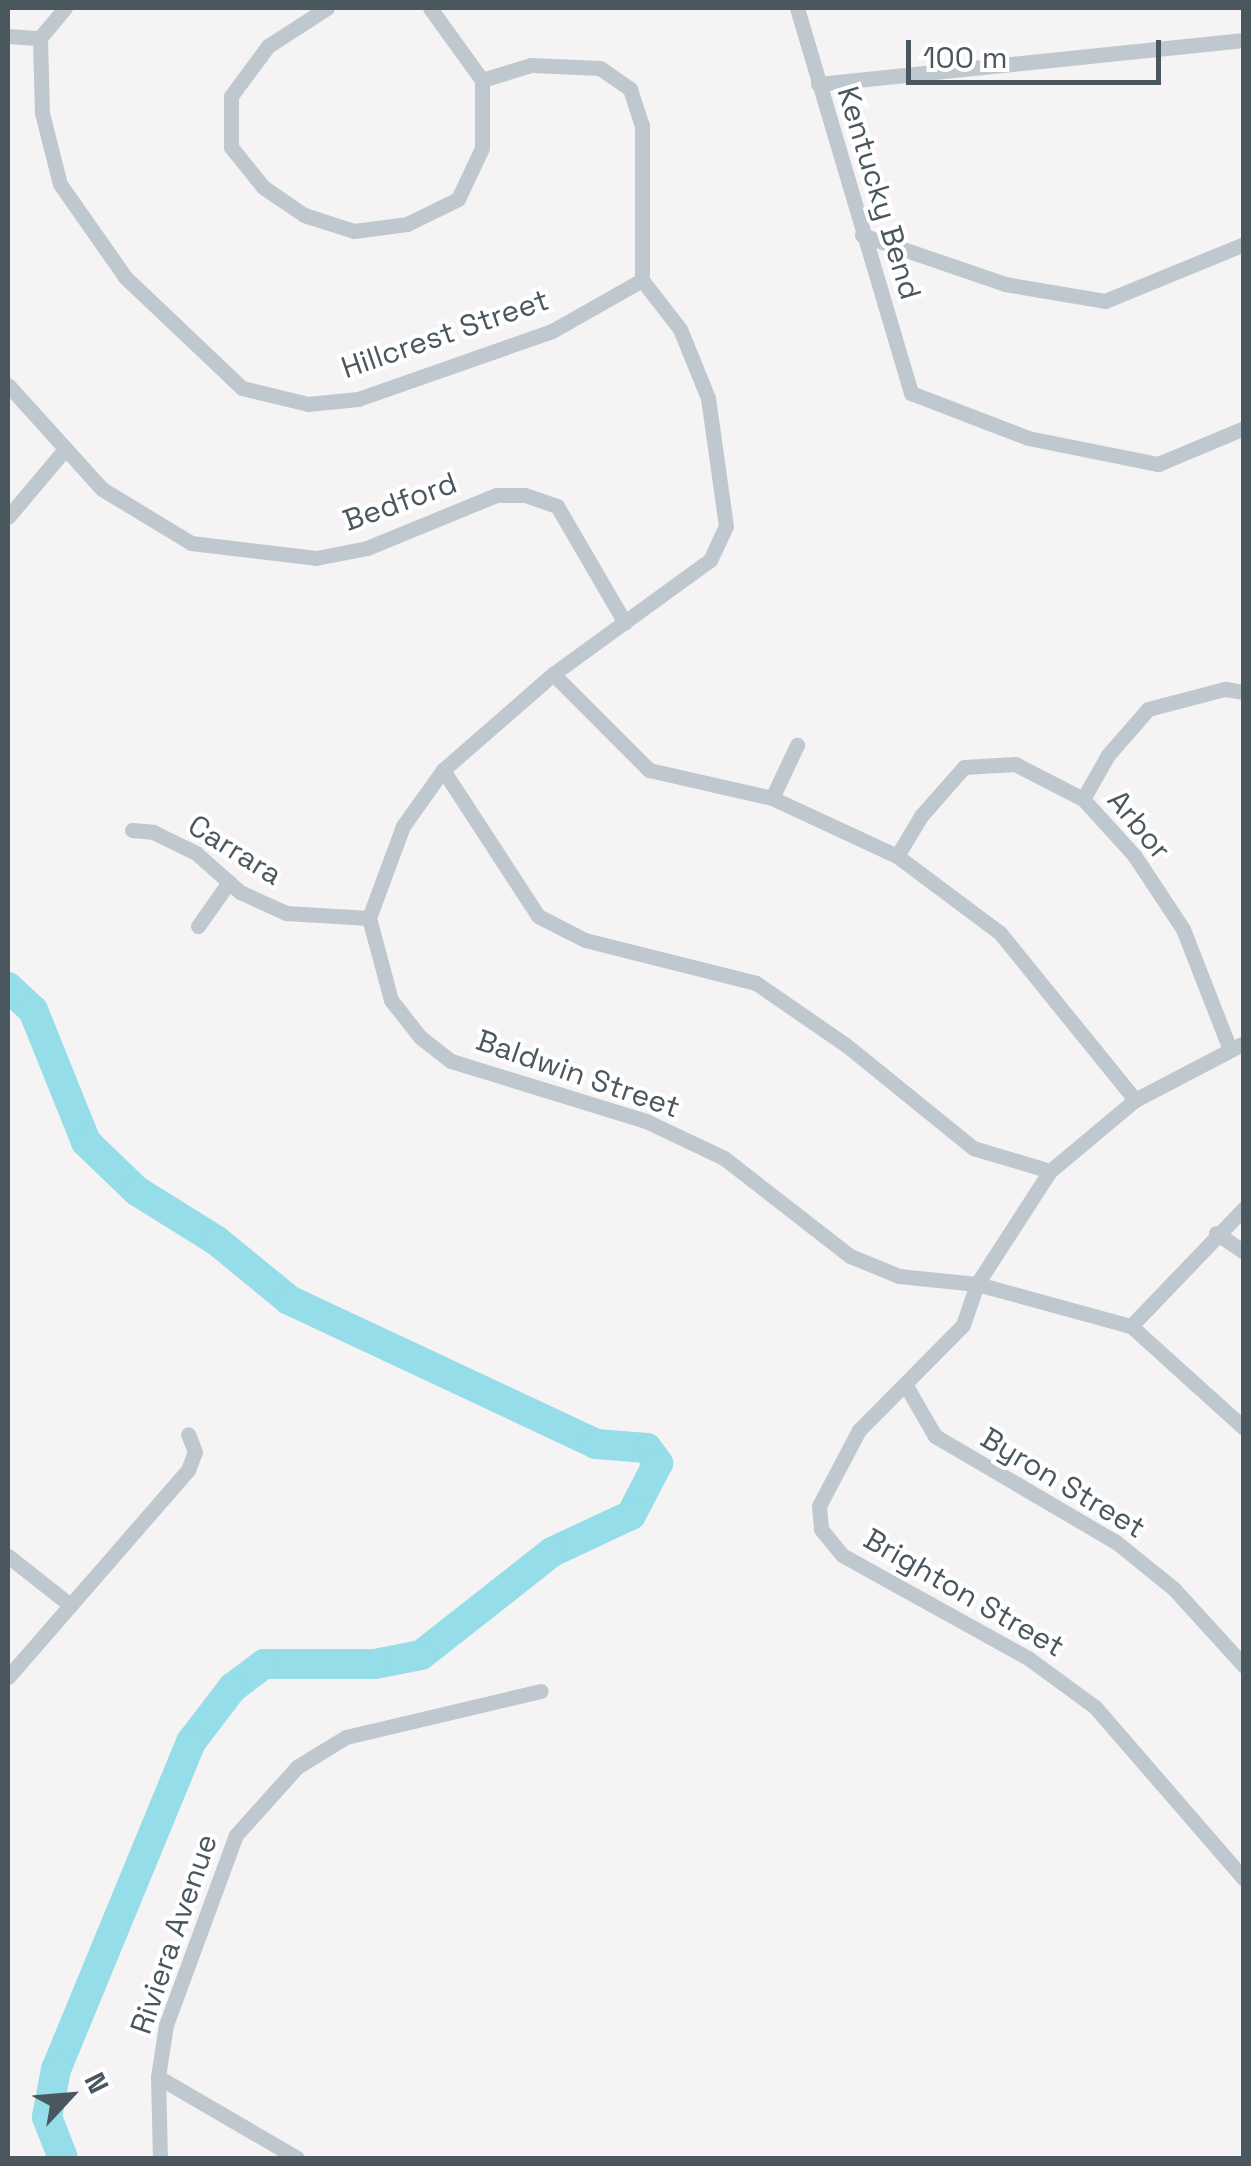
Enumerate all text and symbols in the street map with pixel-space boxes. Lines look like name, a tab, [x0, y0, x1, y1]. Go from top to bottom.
scale bar	[911, 20, 1166, 82]
text: 100 m	[923, 38, 1008, 77]
street label: Kentucky Bend	[829, 82, 929, 304]
street label: Hillcrest Street	[337, 282, 553, 386]
street label: Bedford	[338, 465, 462, 539]
street label: Arbor	[1100, 783, 1178, 867]
street label: Carrara	[181, 807, 289, 893]
street label: Baldwin Street	[471, 1022, 685, 1126]
street label: Byron Street	[974, 1420, 1152, 1546]
street label: Brighton Street	[857, 1521, 1071, 1665]
street label: Riviera Avenue	[123, 1829, 225, 2039]
north arrow	[20, 2046, 120, 2146]
text: N	[77, 2067, 117, 2099]

